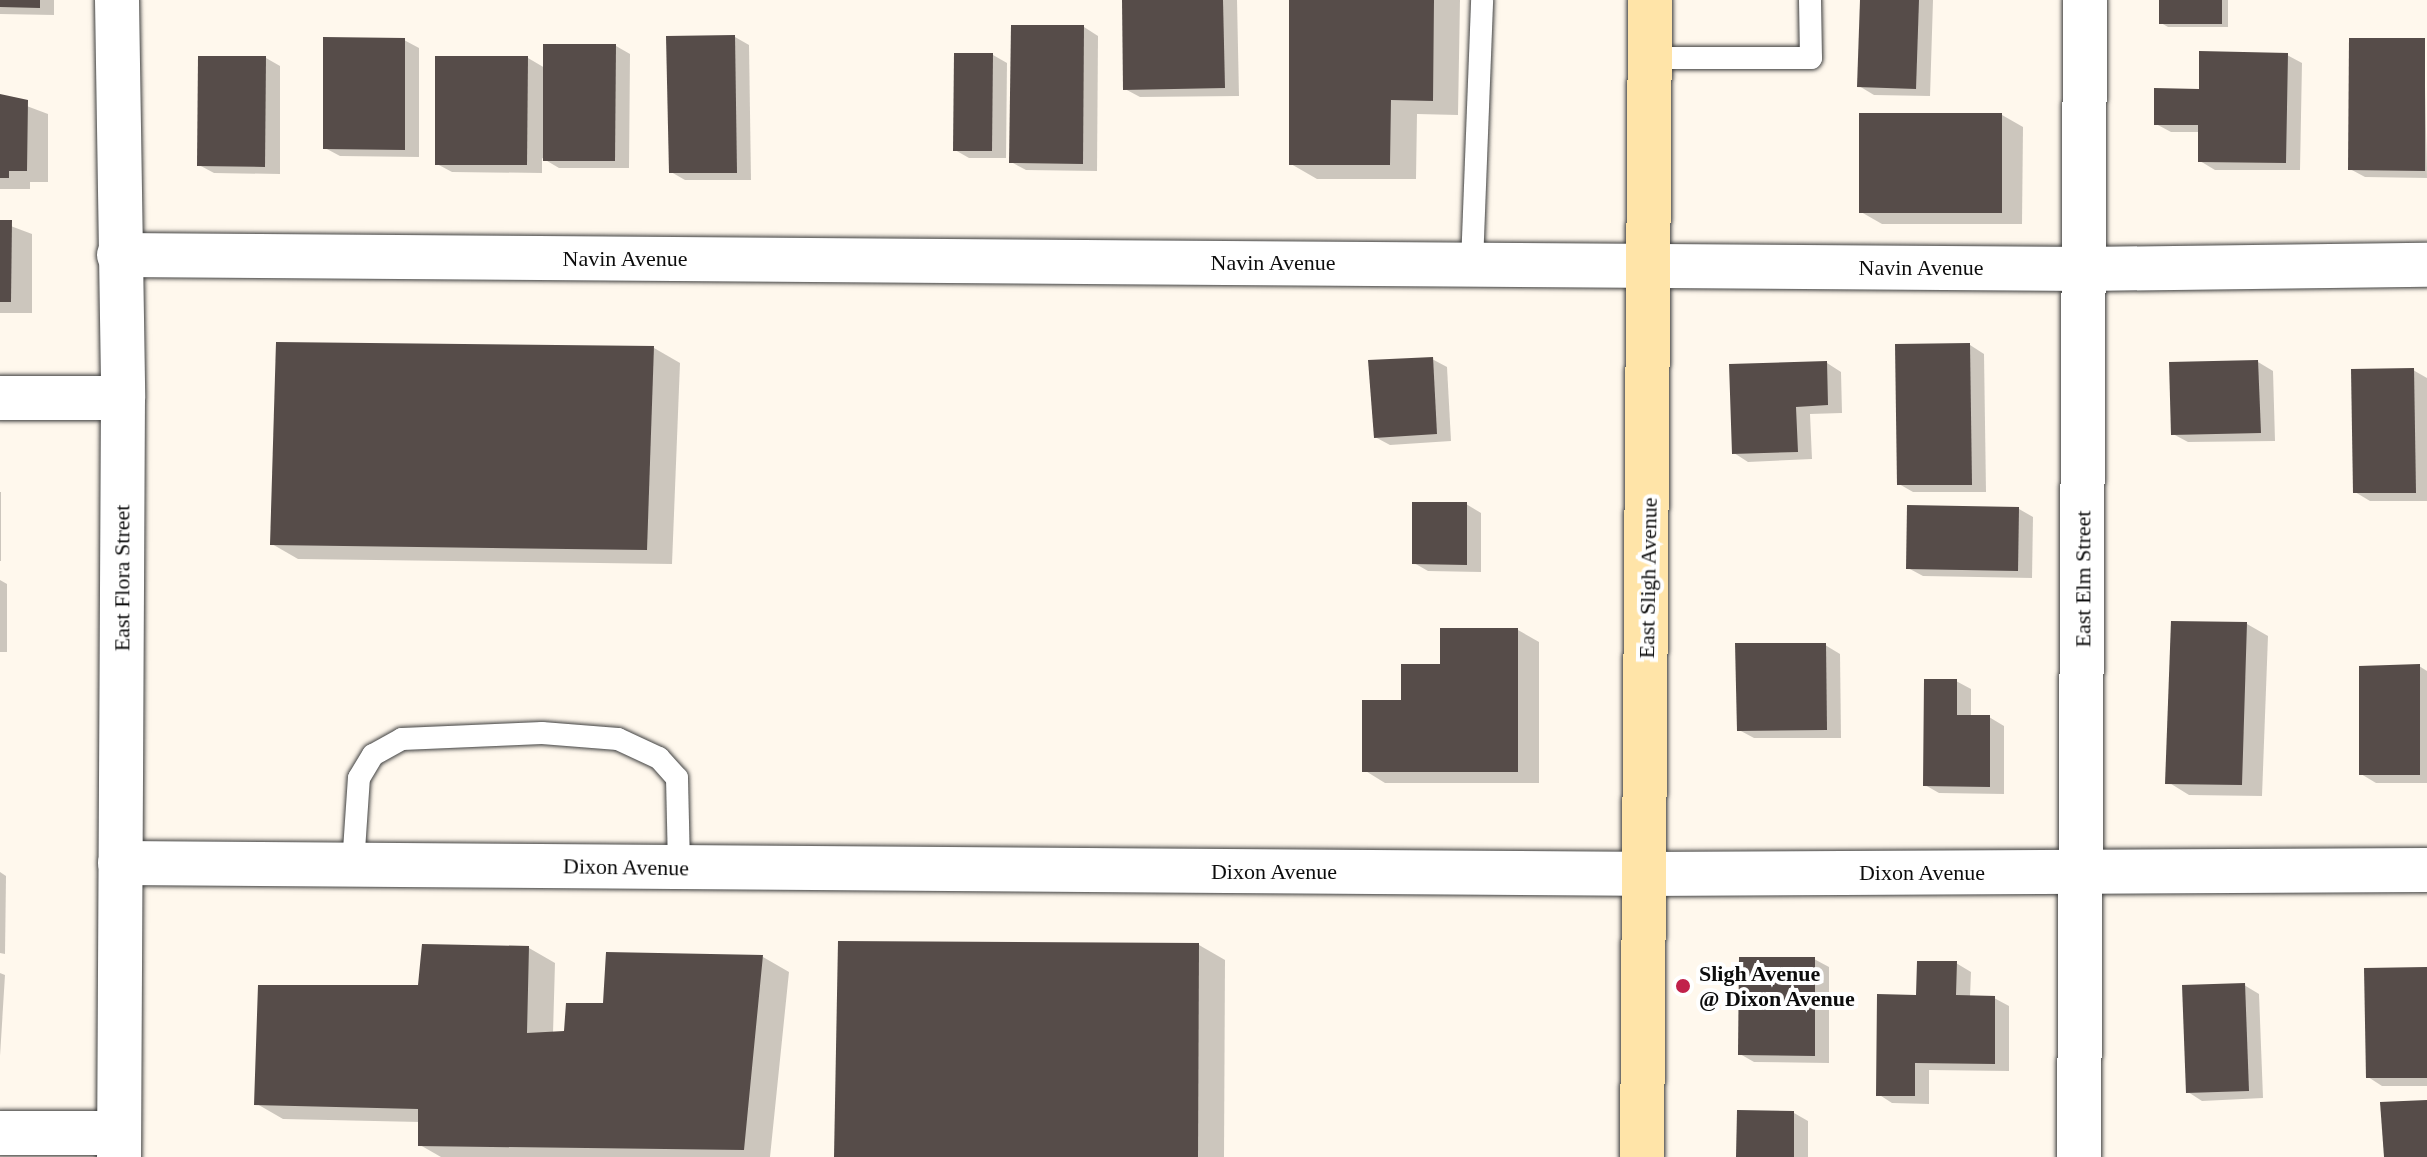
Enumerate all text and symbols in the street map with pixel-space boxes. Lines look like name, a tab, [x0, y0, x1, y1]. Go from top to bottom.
street label: Navin Avenue	[562, 246, 688, 272]
street label: Navin Avenue	[1210, 250, 1336, 276]
street label: Navin Avenue	[1858, 255, 1984, 281]
street label: East Sligh Avenue	[1633, 497, 1663, 659]
street label: East Flora Street	[109, 505, 135, 651]
street label: East Elm Street	[2070, 511, 2096, 647]
street label: Dixon Avenue	[562, 853, 690, 881]
street label: Dixon Avenue	[1210, 859, 1338, 885]
street label: Dixon Avenue	[1858, 860, 1986, 886]
place label: Sligh Avenue @ Dixon Avenue	[1699, 960, 1856, 1012]
marker: Sligh Avenue @ Dixon Avenue	[1674, 977, 1692, 995]

